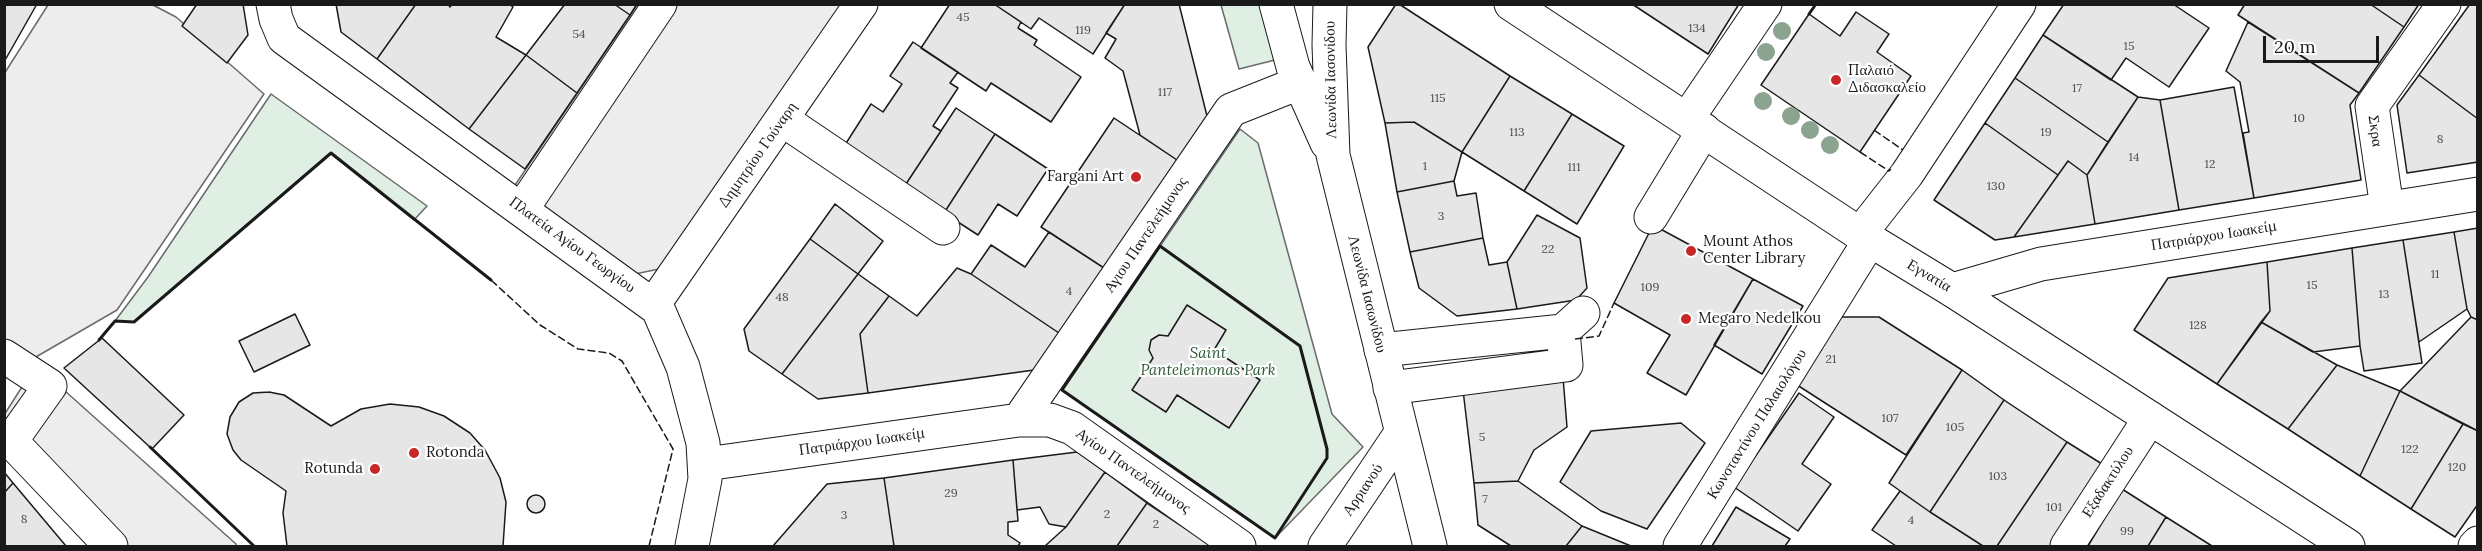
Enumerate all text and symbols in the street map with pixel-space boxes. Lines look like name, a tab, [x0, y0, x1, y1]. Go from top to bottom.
house number: 45	[956, 11, 970, 25]
street label: Λεωνίδα Ιασονίδου	[1321, 21, 1341, 139]
house number: 134	[1688, 22, 1706, 36]
house number: 119	[1075, 24, 1091, 38]
scale bar	[2266, 24, 2382, 62]
house number: 54	[572, 28, 586, 42]
text: 20 m	[2274, 35, 2316, 58]
house number: 15	[2124, 40, 2134, 54]
place label: Παλαιό Διδασκαλείο	[1848, 62, 1926, 97]
marker: Παλαιό Διδασκαλείο	[1829, 73, 1843, 87]
house number: 17	[2072, 82, 2082, 96]
house number: 117	[1158, 86, 1172, 100]
house number: 115	[1430, 92, 1446, 106]
street label: Δημητρίου Γούναρη	[715, 99, 801, 211]
house number: 10	[2293, 112, 2305, 126]
street label: Σκρα	[2364, 114, 2386, 148]
house number: 113	[1509, 126, 1525, 140]
house number: 19	[2040, 126, 2052, 140]
house number: 8	[2437, 133, 2443, 147]
house number: 14	[2129, 151, 2139, 165]
house number: 12	[2205, 158, 2215, 172]
house number: 1	[1423, 160, 1427, 174]
house number: 111	[1567, 161, 1581, 175]
place label: Fargani Art	[1047, 168, 1124, 186]
marker: Fargani Art	[1129, 170, 1143, 184]
street label: Αγιου Παντελεήμονος	[1100, 174, 1192, 296]
house number: 130	[1987, 180, 2005, 194]
street label: Πλατεία Αγίου Γεωργίου	[505, 193, 639, 297]
house number: 3	[1438, 210, 1444, 224]
street label: Πατριάρχου Ιωακείμ	[2150, 217, 2278, 255]
street label: Λεωνίδα Ιασωνίδου	[1344, 233, 1390, 355]
place label: Mount Athos Center Library	[1703, 233, 1805, 268]
house number: 22	[1542, 243, 1554, 257]
marker: Mount Athos Center Library	[1684, 244, 1698, 258]
street label: Εγνατία	[1904, 256, 1954, 296]
house number: 11	[2431, 268, 2439, 282]
house number: 15	[2307, 279, 2317, 293]
house number: 109	[1641, 281, 1659, 295]
house number: 4	[1066, 285, 1072, 299]
house number: 13	[2378, 288, 2390, 302]
house number: 48	[775, 291, 789, 305]
place label: Megaro Nedelkou	[1698, 310, 1821, 328]
marker: Megaro Nedelkou	[1679, 312, 1693, 326]
house number: 128	[2189, 319, 2207, 333]
park label: Saint Panteleimonas Park	[1140, 345, 1276, 380]
street label: Κωνσταντίνου Παλαιολόγου	[1703, 346, 1811, 502]
house number: 21	[1826, 353, 1836, 367]
house number: 107	[1881, 412, 1899, 426]
house number: 105	[1946, 421, 1964, 435]
street label: Πατριάρχου Ιωακείμ	[798, 424, 926, 460]
street label: Αγίου Παντελεήμονος	[1072, 425, 1194, 517]
house number: 5	[1479, 431, 1485, 445]
street label: Εξαδακτύλου	[2078, 443, 2138, 521]
house number: 122	[2401, 443, 2419, 457]
place label: Rotonda	[426, 444, 484, 462]
marker: Rotonda	[407, 446, 421, 460]
place label: Rotunda	[304, 460, 363, 478]
street label: Αρριανού	[1339, 460, 1387, 520]
house number: 120	[2448, 461, 2466, 475]
marker: Rotunda	[368, 462, 382, 476]
house number: 103	[1989, 470, 2007, 484]
house number: 29	[944, 487, 958, 501]
house number: 7	[1482, 493, 1488, 507]
house number: 101	[2046, 501, 2062, 515]
house number: 2	[1104, 508, 1110, 522]
house number: 3	[841, 509, 847, 523]
house number: 8	[21, 513, 27, 527]
house number: 4	[1908, 514, 1914, 528]
house number: 2	[1153, 518, 1159, 532]
house number: 99	[2120, 525, 2134, 539]

